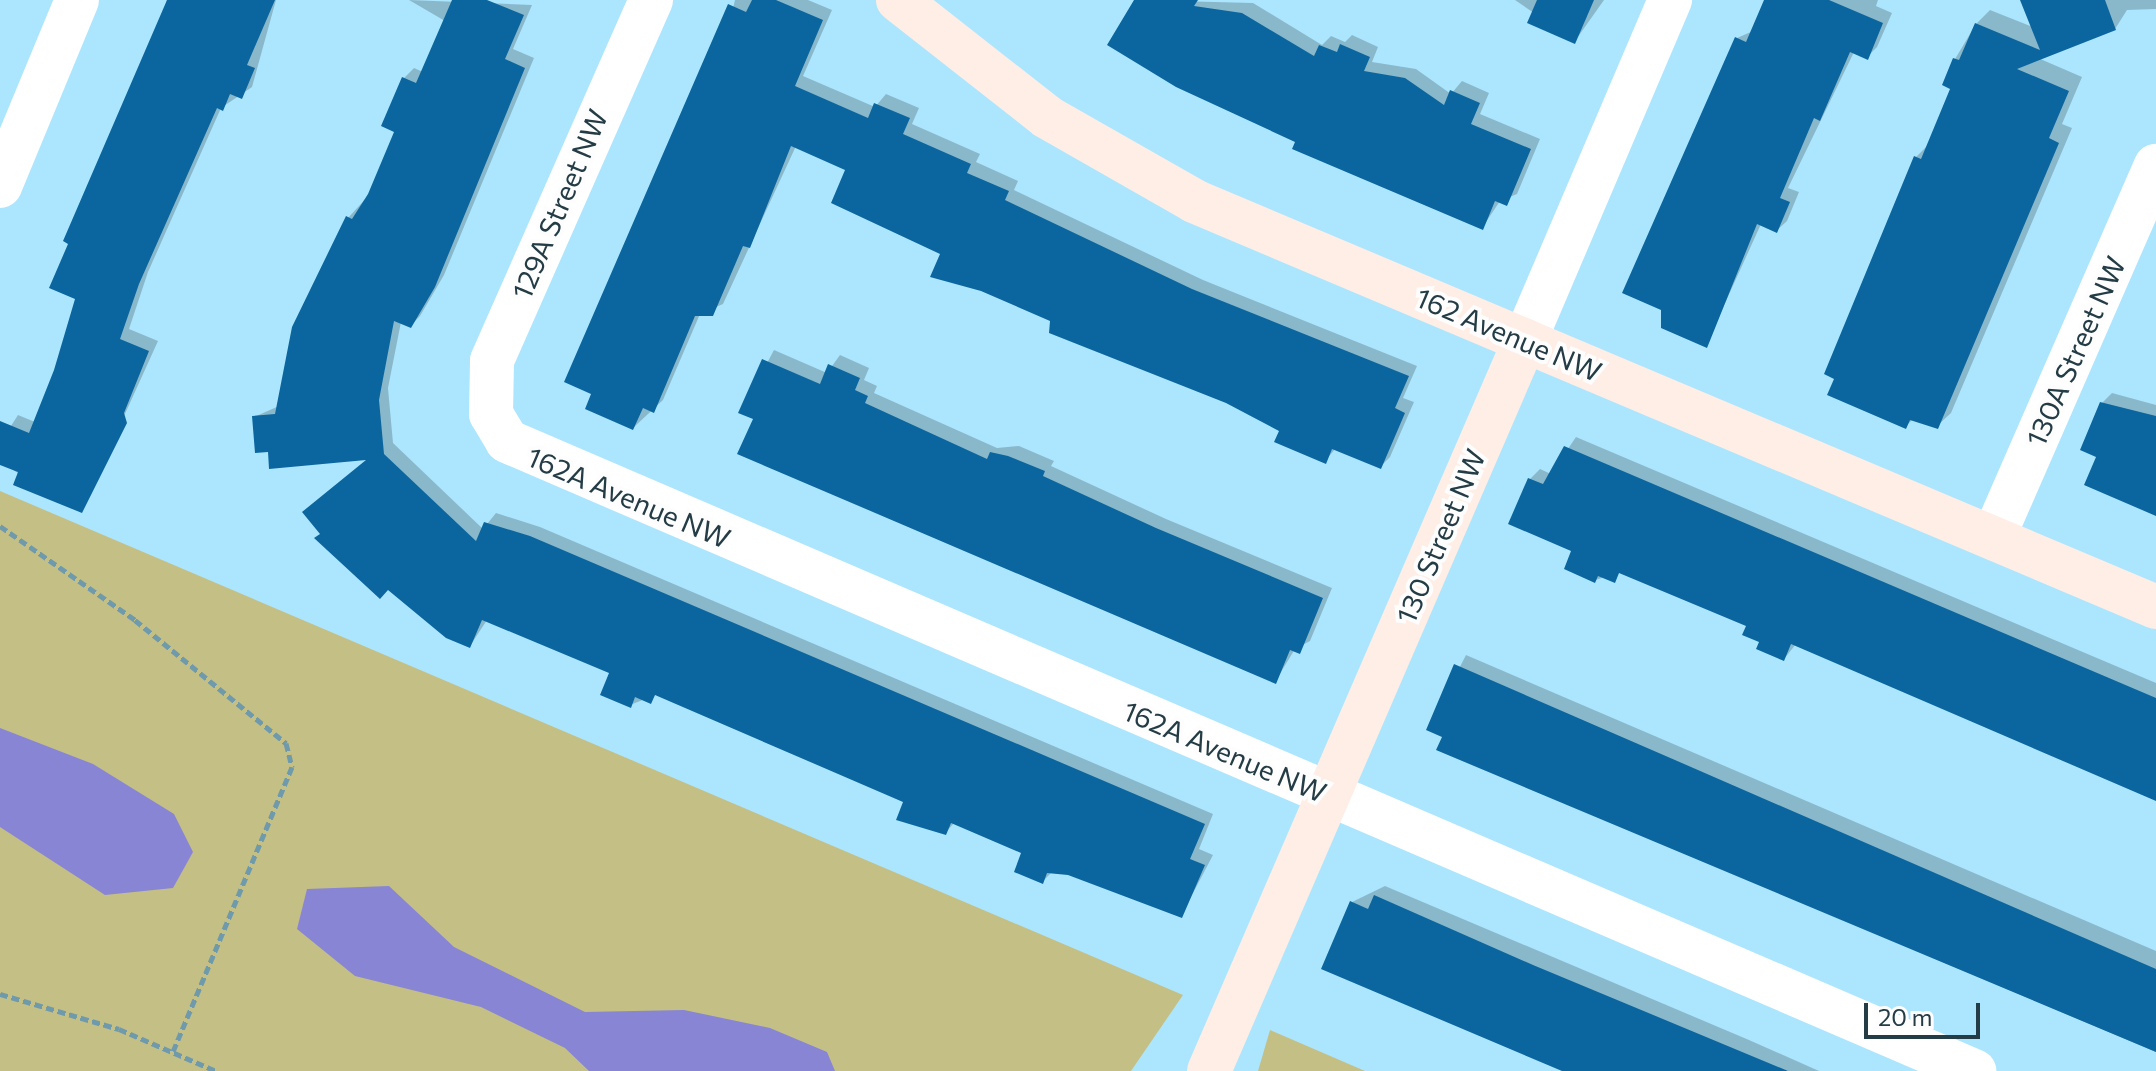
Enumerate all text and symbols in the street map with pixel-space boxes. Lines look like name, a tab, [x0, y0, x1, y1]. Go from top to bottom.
street label: 129A Street NW	[504, 104, 614, 304]
street label: 130A Street NW	[2018, 251, 2132, 451]
street label: 162 Avenue NW	[1411, 280, 1607, 388]
street label: 162A Avenue NW	[522, 439, 736, 555]
street label: 130 Street NW	[1388, 444, 1492, 628]
street label: 162A Avenue NW	[1118, 693, 1332, 809]
scale bar	[1868, 987, 1984, 1037]
text: 20 m	[1878, 1002, 1932, 1031]

